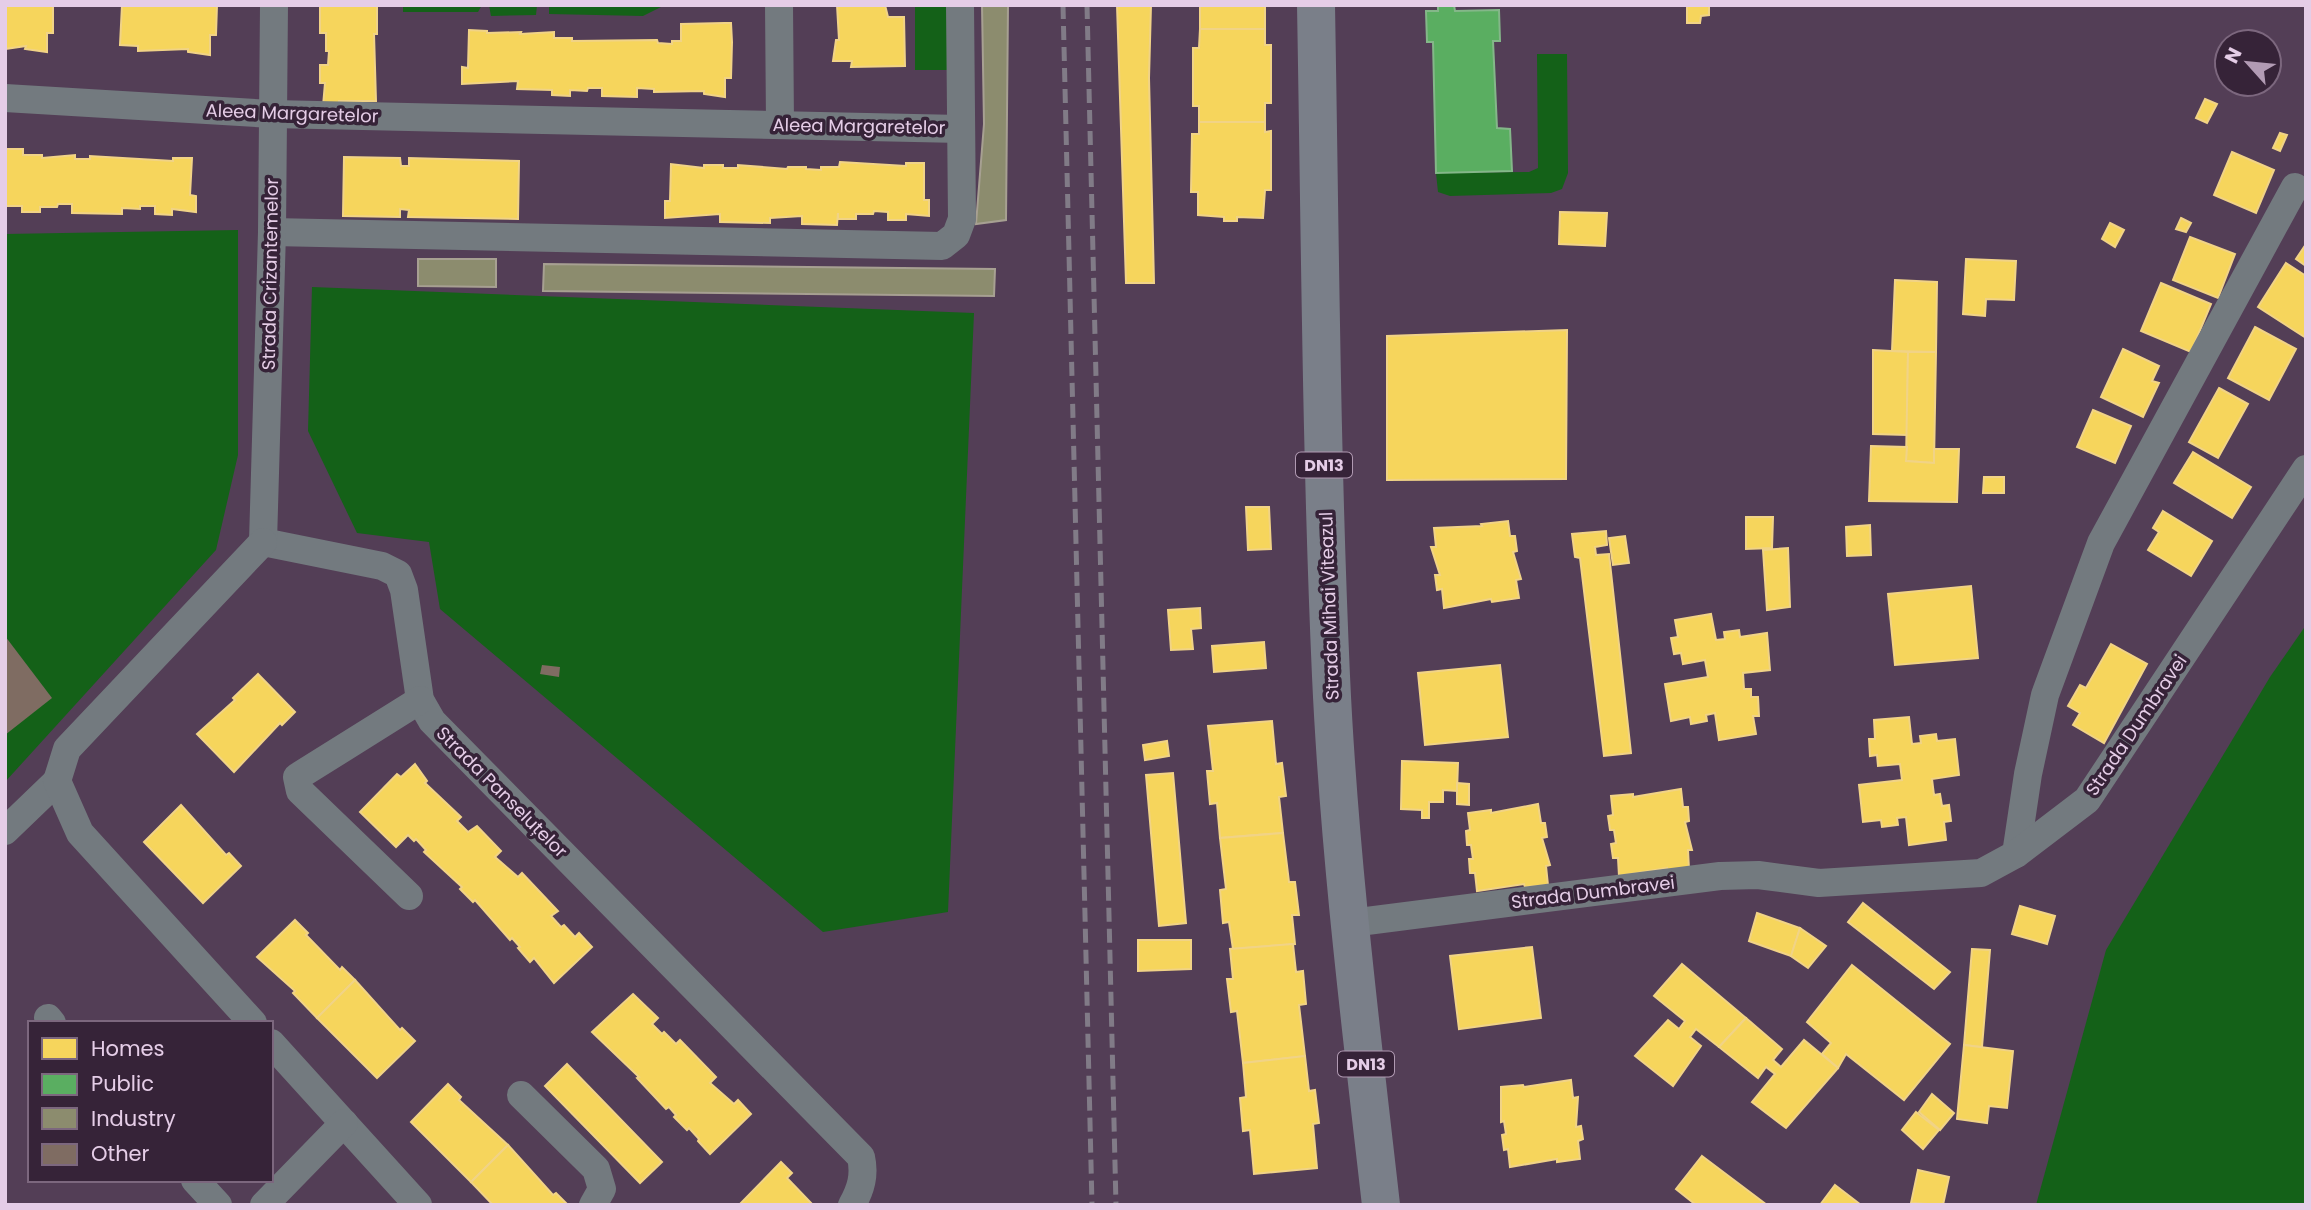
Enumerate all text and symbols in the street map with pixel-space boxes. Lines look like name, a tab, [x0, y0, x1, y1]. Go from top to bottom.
north arrow	[2213, 28, 2283, 98]
text: N	[2218, 43, 2249, 68]
street label: Aleea Margaretelor	[205, 97, 379, 129]
street label: Aleea Margaretelor	[772, 112, 946, 140]
street label: Strada Crizantemelor	[256, 177, 284, 370]
road number: DN13	[1296, 452, 1352, 478]
street label: Strada Mihai Viteazul	[1313, 511, 1345, 701]
street label: Strada Dumbravei	[2080, 650, 2192, 800]
street label: Strada Panseluțelor	[431, 721, 573, 863]
street label: Strada Dumbravei	[1510, 870, 1676, 914]
legend	[28, 1021, 273, 1182]
text: Homes	[91, 1034, 165, 1063]
road number: DN13	[1338, 1052, 1394, 1076]
text: Public	[91, 1069, 154, 1098]
text: Industry	[91, 1104, 176, 1133]
text: Other	[91, 1139, 150, 1168]

